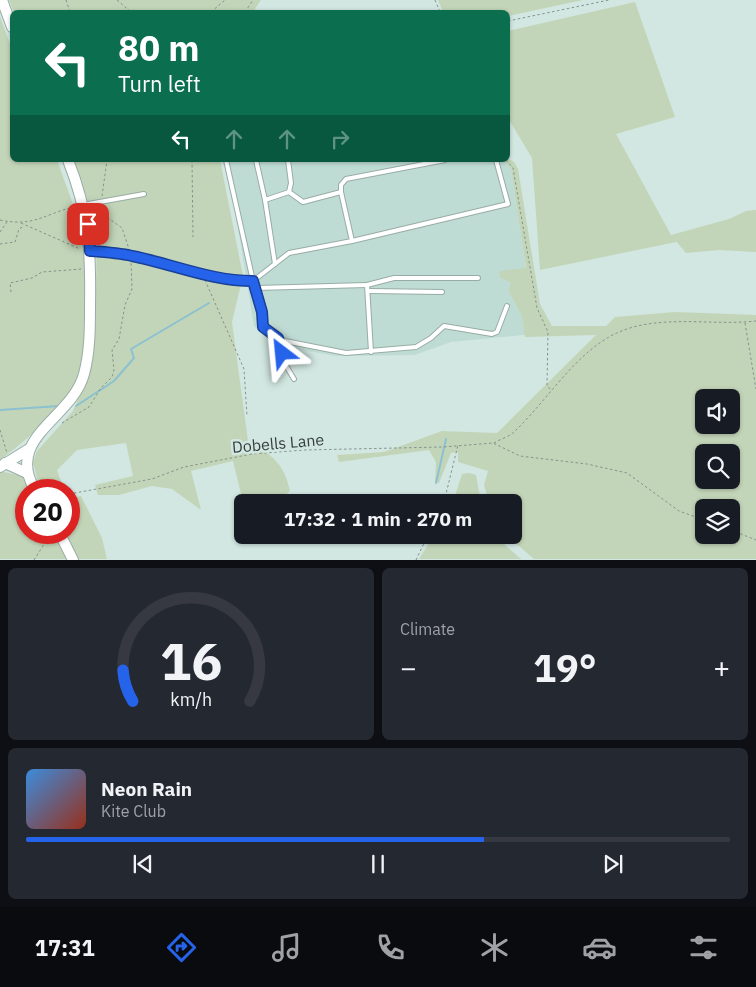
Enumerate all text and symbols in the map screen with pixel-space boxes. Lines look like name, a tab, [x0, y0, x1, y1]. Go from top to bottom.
text: 80 m	[118, 25, 200, 71]
icon: left	[35, 30, 100, 95]
text: Turn left	[118, 69, 201, 98]
icon: left	[167, 125, 195, 153]
icon: ahead	[220, 125, 248, 153]
icon: ahead	[273, 125, 301, 153]
icon: right	[326, 125, 354, 153]
pin	[67, 203, 109, 245]
icon: arrive	[74, 210, 102, 238]
position arrow	[255, 326, 307, 378]
map controls	[695, 389, 740, 544]
button: sound	[695, 389, 740, 434]
street label: Dobells Lane	[231, 429, 325, 457]
button: search	[695, 444, 740, 489]
speed limit sign: 20	[15, 479, 80, 544]
button: layers	[695, 499, 740, 544]
text: 17:32 · 1 min · 270 m	[284, 507, 472, 531]
text: Climate	[400, 619, 455, 639]
text: 16	[160, 627, 222, 694]
text: 19°	[533, 643, 597, 692]
text: −	[400, 649, 417, 686]
text: +	[713, 649, 730, 686]
text: km/h	[170, 688, 212, 711]
text: Neon Rain	[101, 777, 192, 801]
text: Kite Club	[101, 801, 166, 821]
icon: previous	[129, 850, 157, 878]
icon: pause	[364, 850, 392, 878]
icon: next	[599, 850, 627, 878]
icon: directions	[164, 930, 199, 965]
icon: music	[269, 930, 304, 965]
icon: phone	[373, 930, 408, 965]
icon: climate	[477, 930, 512, 965]
icon: car	[582, 930, 617, 965]
icon: filters	[686, 930, 721, 965]
text: 17:31	[35, 933, 95, 962]

